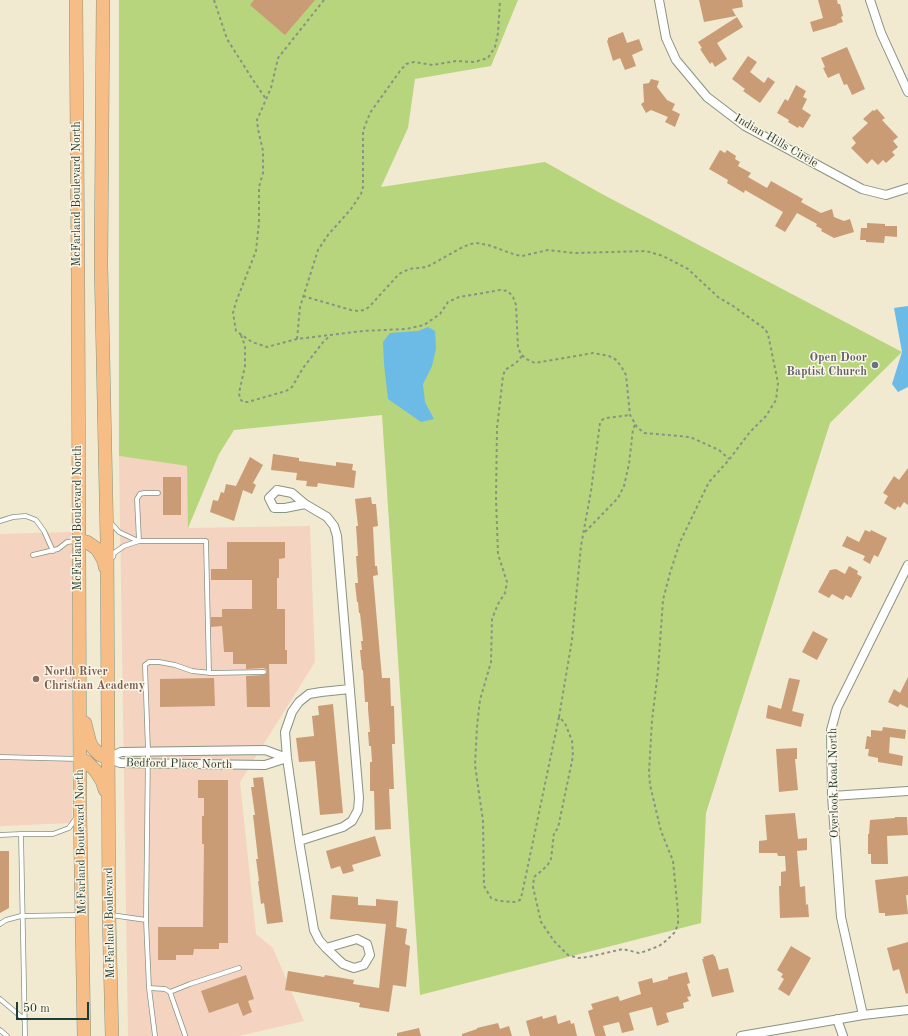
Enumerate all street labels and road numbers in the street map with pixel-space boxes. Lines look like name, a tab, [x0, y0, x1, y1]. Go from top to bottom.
street label: Indian Hills Circle	[732, 111, 820, 171]
street label: McFarland Boulevard North	[70, 121, 84, 267]
street label: McFarland Boulevard North	[71, 445, 85, 591]
street label: Overlook Road North	[826, 728, 842, 838]
street label: Bedford Place North	[125, 756, 233, 772]
street label: McFarland Boulevard North	[73, 769, 89, 915]
street label: McFarland Boulevard	[102, 867, 118, 979]

